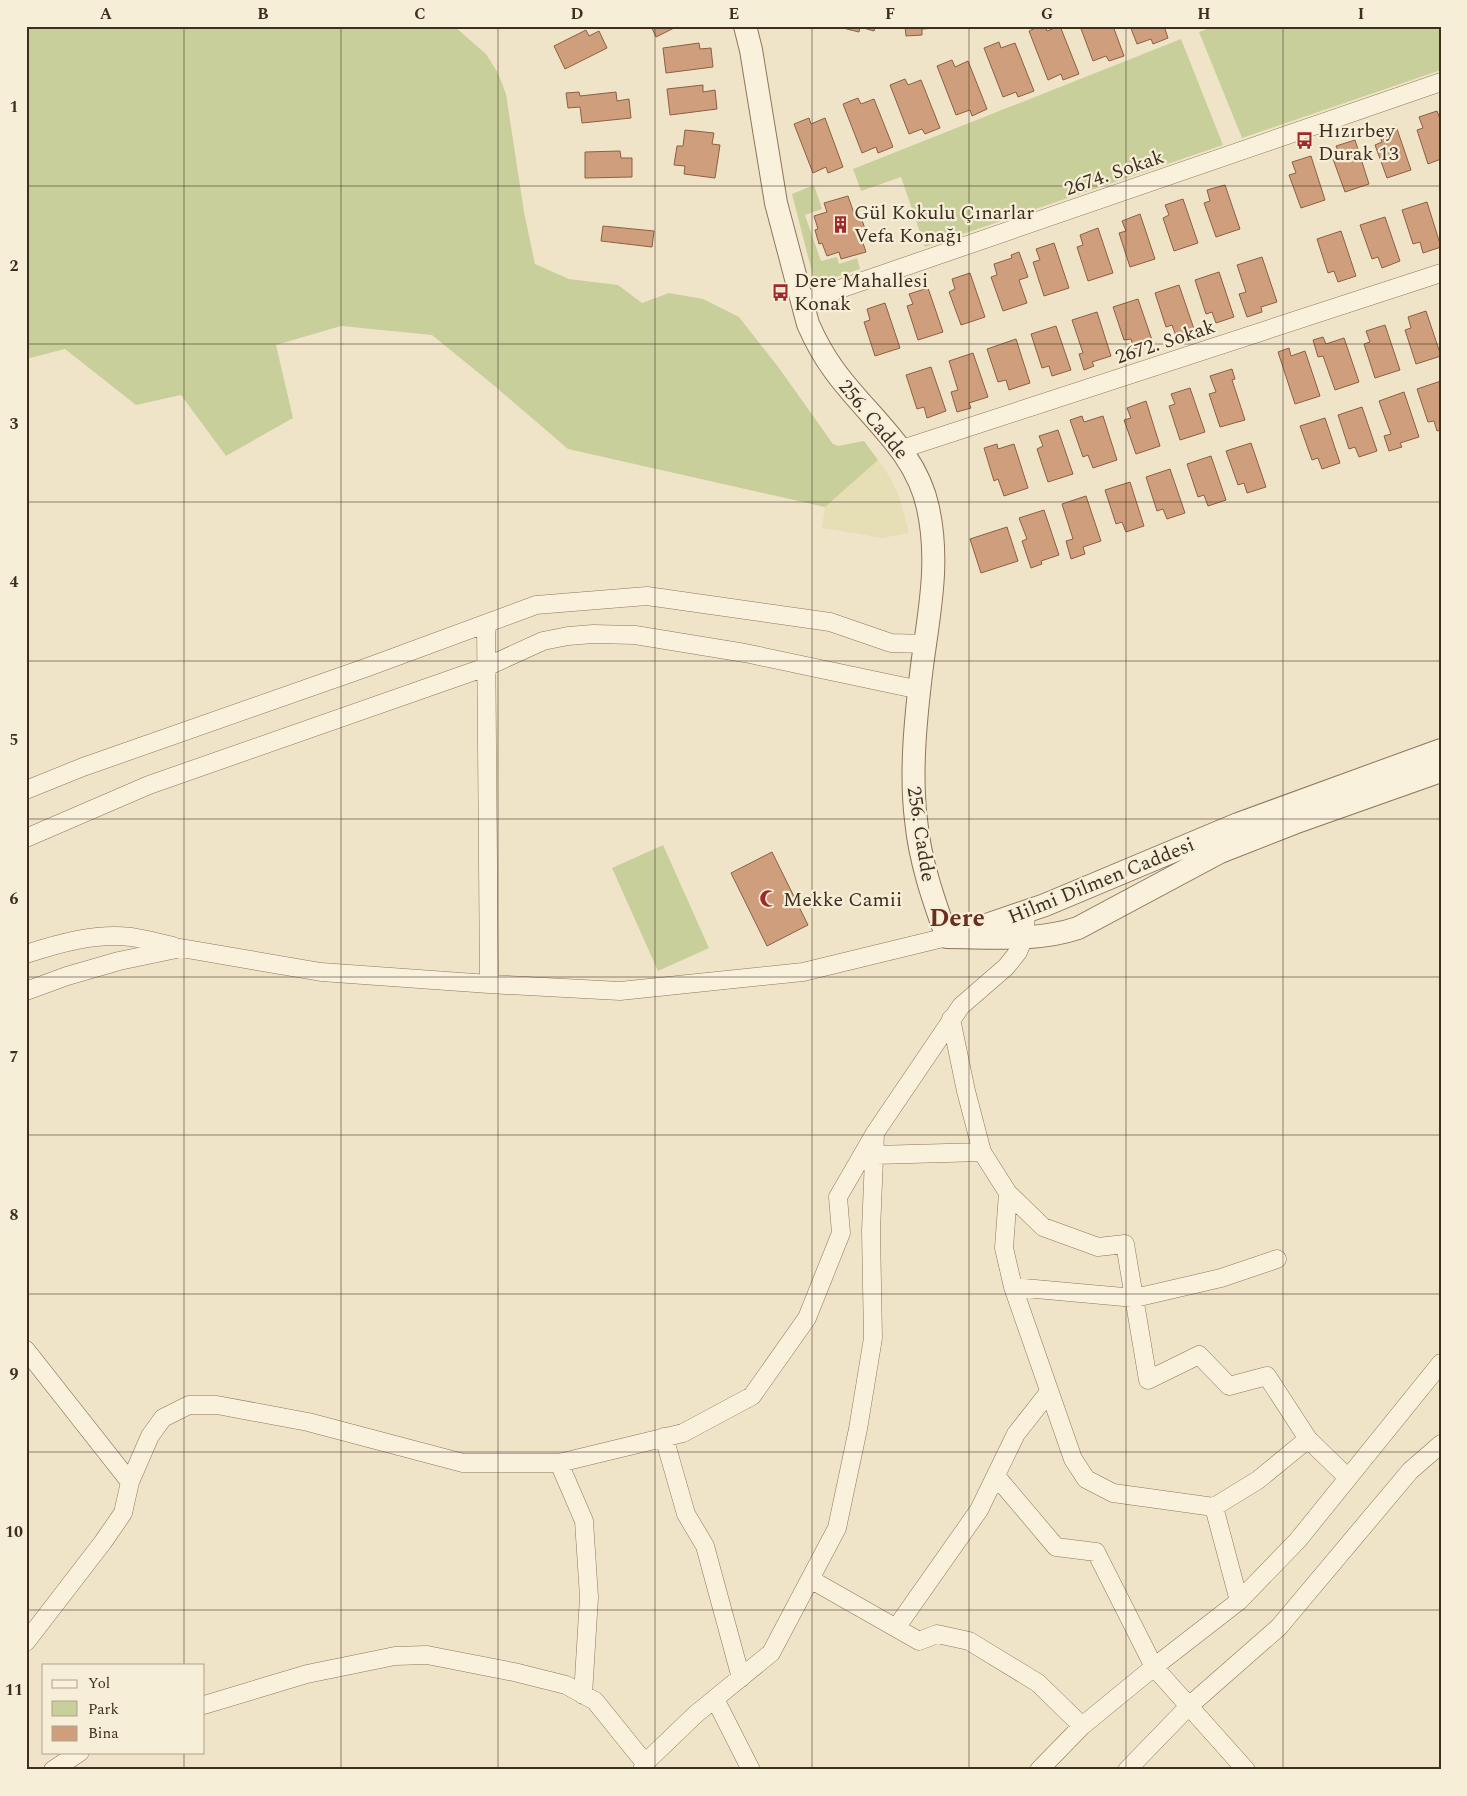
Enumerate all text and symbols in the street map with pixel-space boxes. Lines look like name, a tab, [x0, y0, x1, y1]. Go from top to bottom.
text: A	[100, 2, 113, 26]
text: B	[257, 2, 269, 26]
text: C	[414, 2, 426, 26]
text: D	[571, 2, 584, 26]
text: E	[729, 2, 739, 26]
text: F	[885, 2, 895, 26]
text: G	[1041, 2, 1053, 26]
text: H	[1197, 2, 1211, 26]
text: I	[1358, 2, 1364, 26]
text: 1	[10, 95, 18, 119]
place label: Hızırbey Durak 13	[1318, 116, 1399, 169]
bus stop icon: Hızırbey Durak 13	[1294, 131, 1314, 151]
street label: 2674. Sokak	[1060, 142, 1168, 204]
place label: Gül Kokulu Çınarlar Vefa Konağı	[854, 198, 1034, 251]
building icon: Gül Kokulu Çınarlar Vefa Konağı	[830, 214, 850, 234]
text: 2	[10, 254, 19, 278]
place label: Dere Mahallesi Konak	[794, 266, 928, 319]
bus stop icon: Dere Mahallesi Konak	[770, 282, 790, 302]
street label: 2672. Sokak	[1111, 312, 1219, 372]
street label: 256. Cadde	[831, 373, 916, 466]
text: 3	[10, 412, 19, 436]
text: 4	[10, 570, 19, 594]
text: 5	[10, 728, 18, 752]
street label: 256. Cadde	[899, 784, 943, 884]
street label: Hilmi Dilmen Caddesi	[1003, 830, 1199, 932]
place label: Mekke Camii	[783, 885, 902, 915]
text: 6	[10, 887, 19, 911]
mosque icon: Mekke Camii	[759, 889, 779, 909]
district label: Dere	[929, 900, 985, 938]
text: 7	[10, 1045, 19, 1069]
text: 8	[10, 1203, 19, 1227]
text: 9	[10, 1362, 19, 1386]
text: 10	[5, 1520, 23, 1544]
legend	[42, 1664, 205, 1754]
text: Yol	[88, 1672, 110, 1695]
text: 11	[5, 1678, 23, 1702]
text: Park	[88, 1698, 119, 1721]
text: Bina	[88, 1722, 119, 1745]

